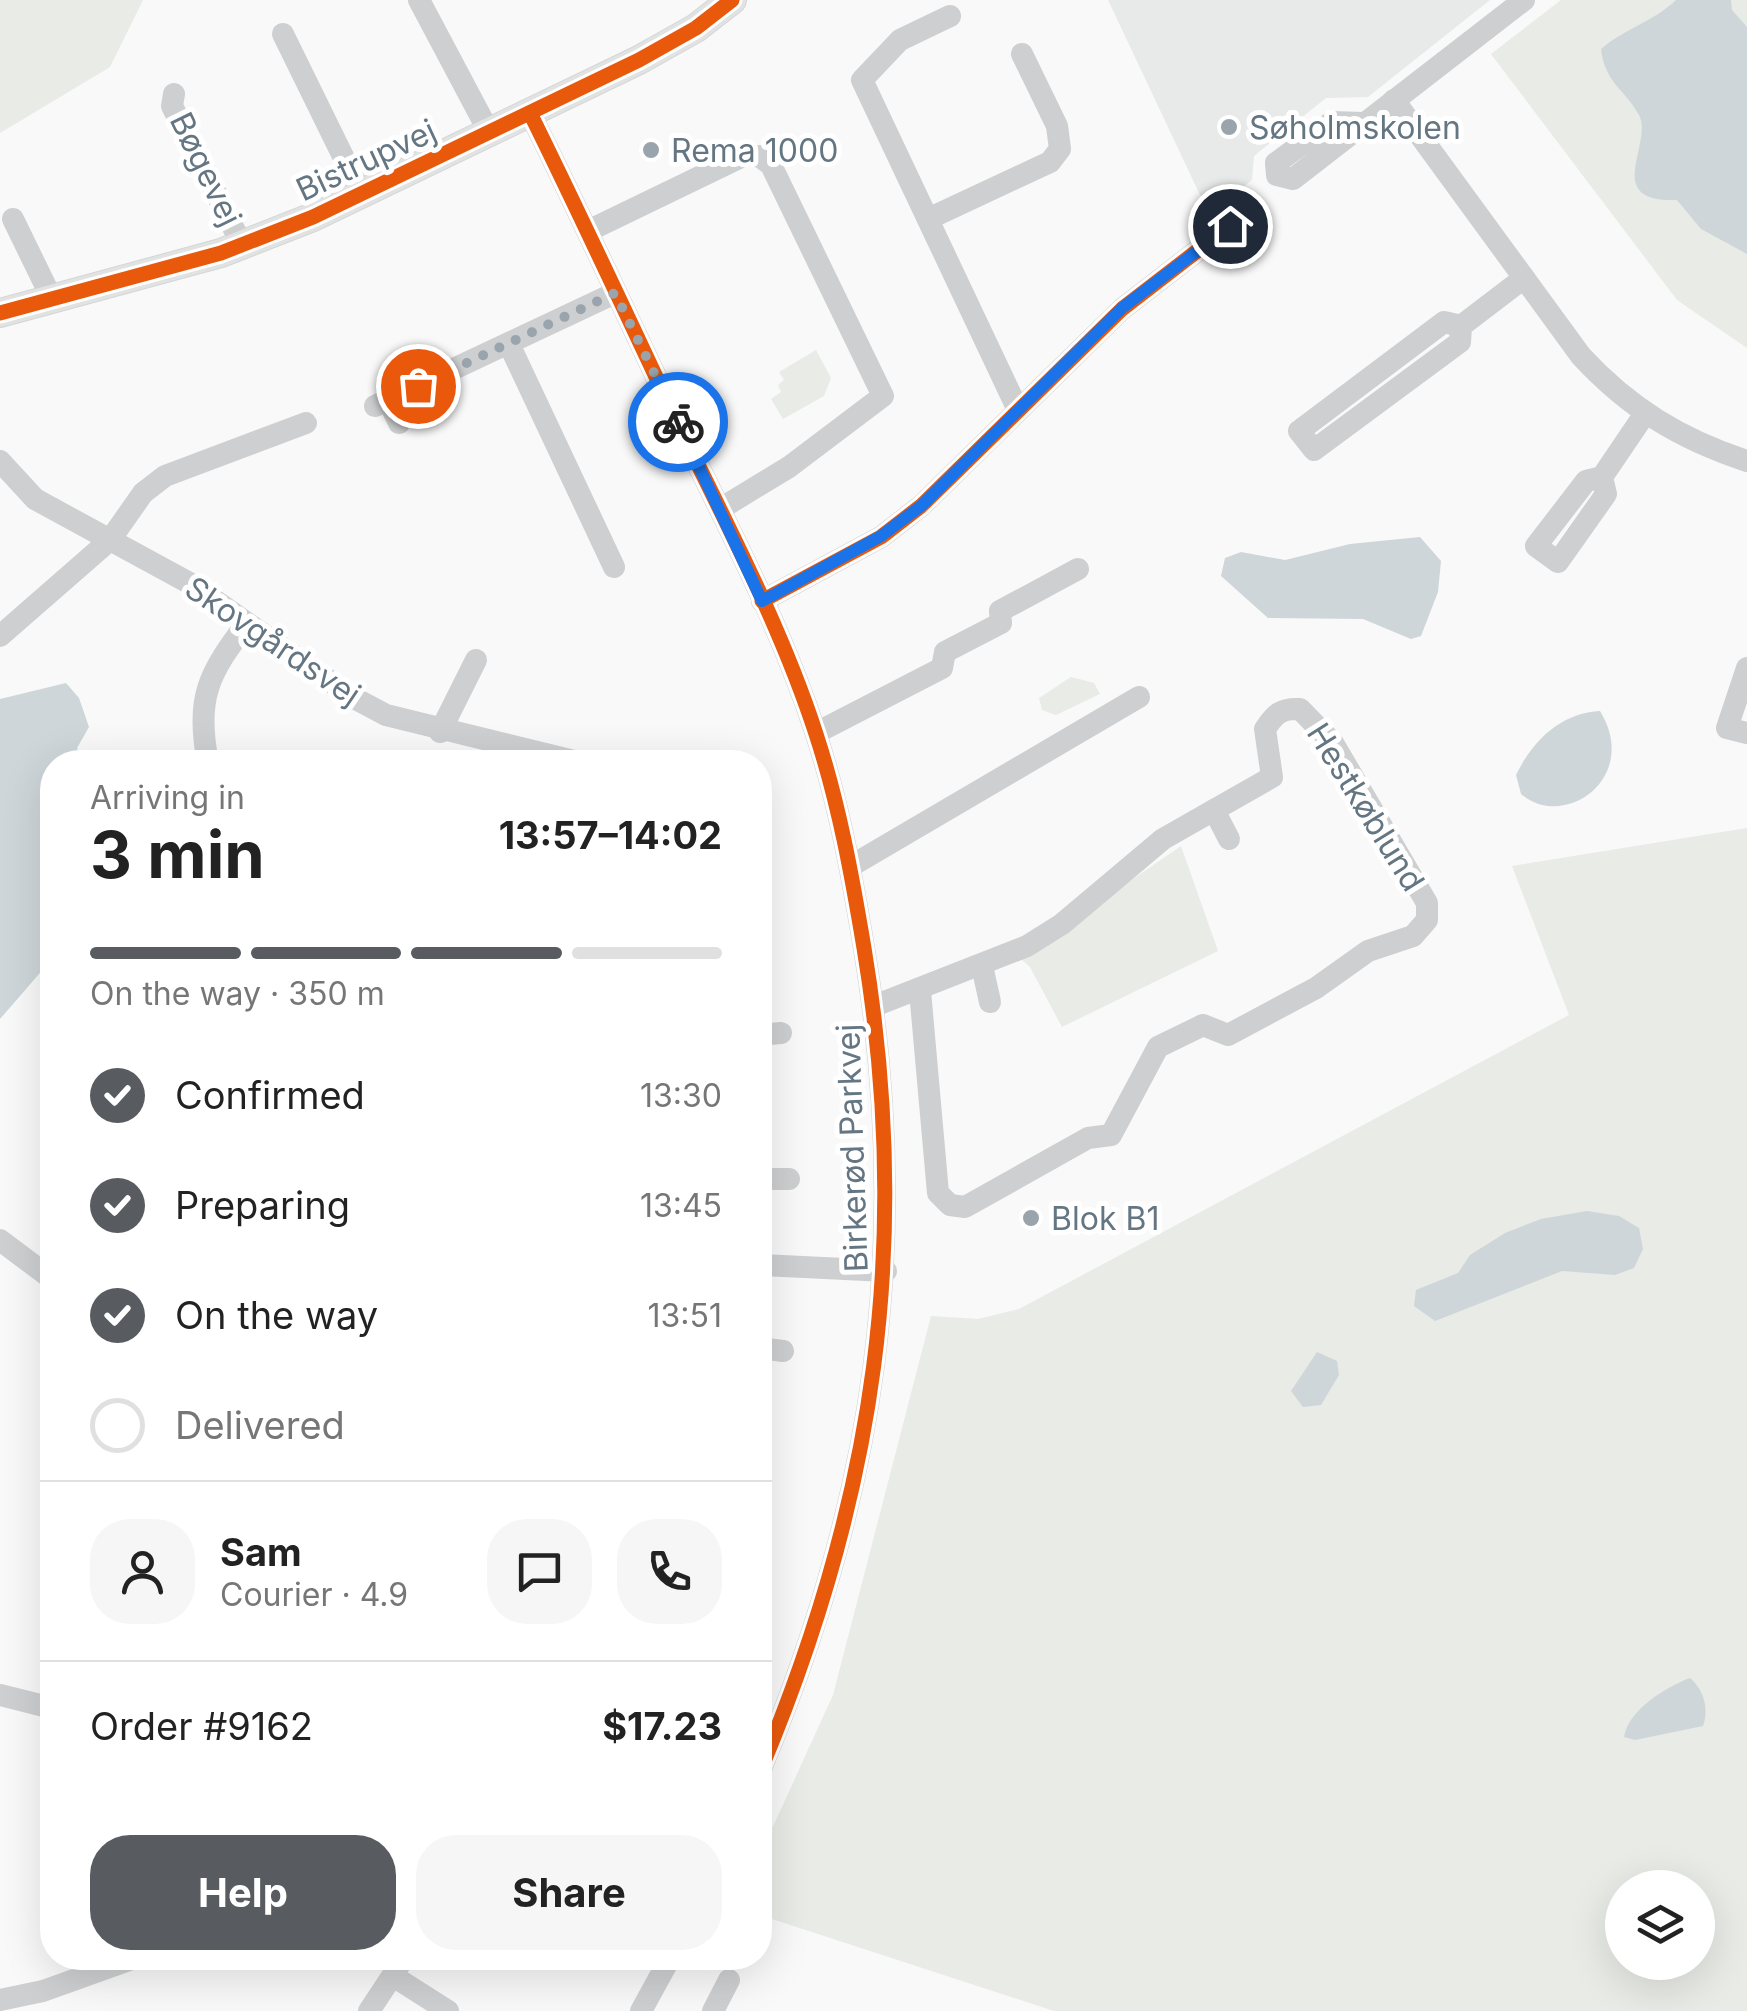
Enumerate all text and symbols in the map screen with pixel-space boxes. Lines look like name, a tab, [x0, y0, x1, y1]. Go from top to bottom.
street label: Bøgevej	[162, 106, 250, 232]
place label: Søholmskolen	[1249, 108, 1461, 147]
street label: Bistrupvej	[290, 111, 442, 209]
marker: Søholmskolen	[1218, 116, 1240, 138]
place label: Rema 1000	[671, 131, 838, 170]
marker: Rema 1000	[640, 139, 662, 161]
pin	[1188, 184, 1273, 269]
icon: home	[1203, 199, 1258, 254]
pin	[376, 344, 461, 429]
icon: bag	[391, 359, 446, 414]
courier	[628, 372, 728, 472]
icon: bike	[651, 395, 706, 450]
street label: Skovgårdsvej	[178, 568, 368, 714]
street label: Hestkøblund	[1299, 716, 1433, 898]
text: Arriving in	[90, 778, 245, 817]
text: 13:57–14:02	[499, 812, 722, 858]
text: 3 min	[90, 815, 265, 894]
text: On the way · 350 m	[90, 974, 385, 1013]
street label: Birkerød Parkvej	[828, 1023, 876, 1273]
icon: check	[90, 1068, 145, 1123]
text: Confirmed	[175, 1072, 365, 1118]
text: 13:30	[640, 1076, 722, 1115]
icon: check	[90, 1178, 145, 1233]
text: Preparing	[175, 1182, 350, 1228]
text: 13:45	[640, 1186, 722, 1225]
place label: Blok B1	[1051, 1199, 1159, 1238]
marker: Blok B1	[1020, 1207, 1042, 1229]
icon: check	[90, 1288, 145, 1343]
text: On the way	[175, 1292, 378, 1338]
text: 13:51	[648, 1296, 722, 1335]
text: Delivered	[175, 1402, 345, 1448]
button: person	[90, 1519, 195, 1624]
button: chat	[487, 1519, 592, 1624]
button: phone	[617, 1519, 722, 1624]
text: Sam	[220, 1529, 302, 1575]
text: Courier · 4.9	[220, 1575, 408, 1614]
text: Order #9162	[90, 1703, 313, 1749]
text: $17.23	[602, 1703, 722, 1749]
button: Help	[90, 1835, 396, 1950]
button: Share	[416, 1835, 722, 1950]
map controls	[1605, 1870, 1715, 1980]
button: layers	[1605, 1870, 1715, 1980]

